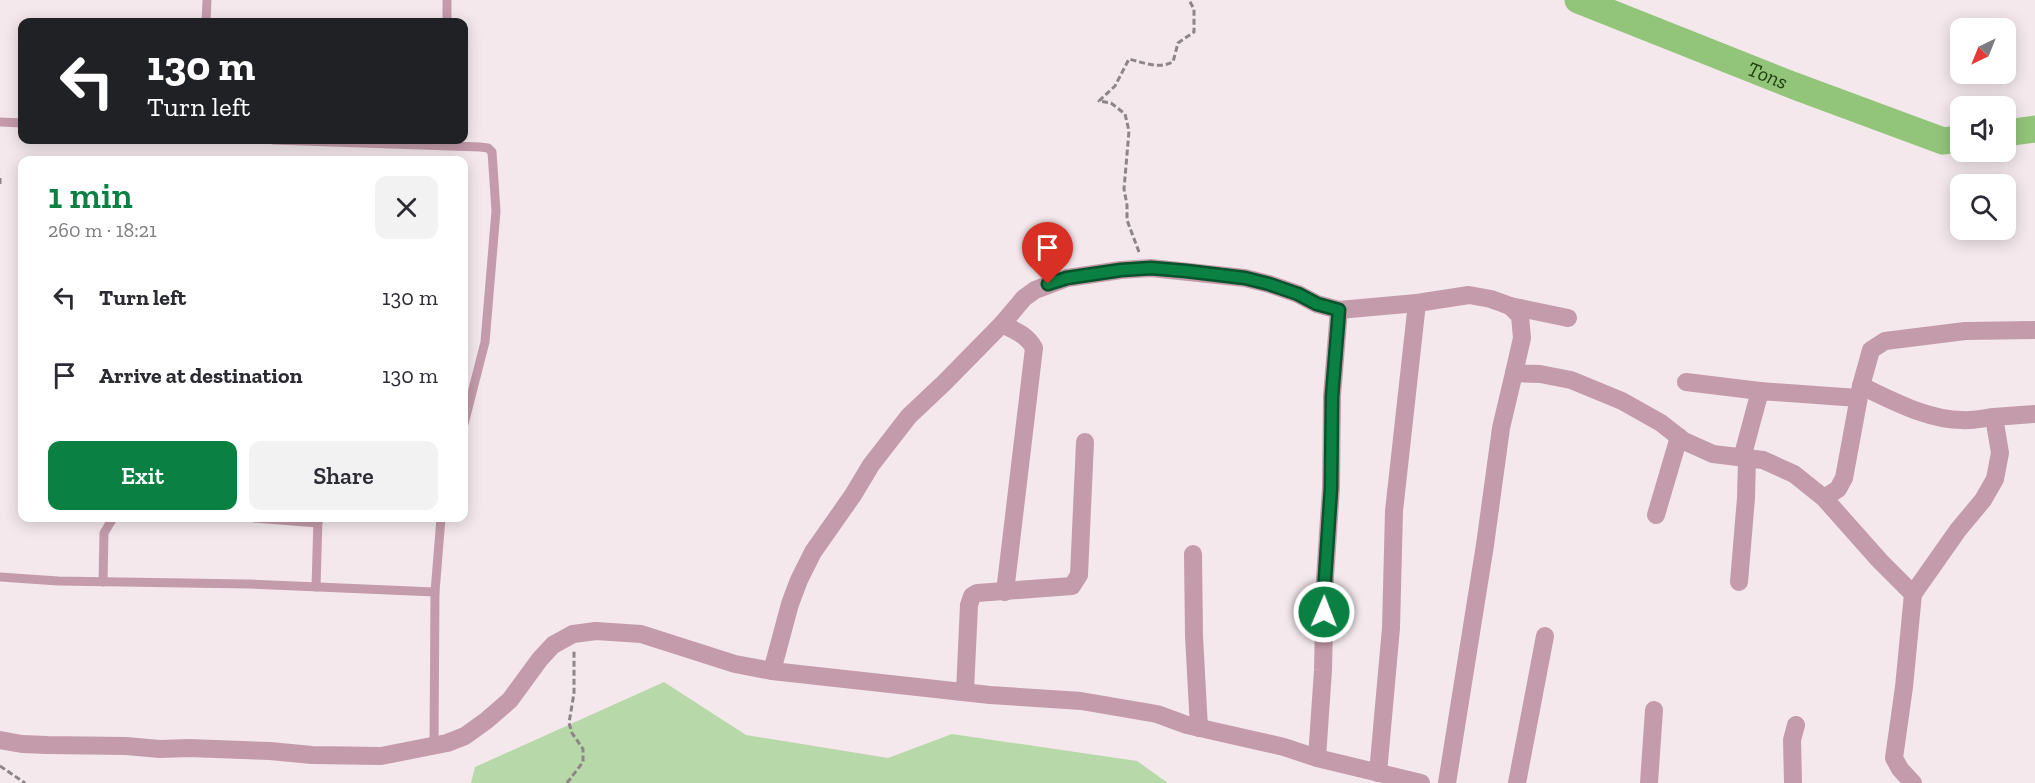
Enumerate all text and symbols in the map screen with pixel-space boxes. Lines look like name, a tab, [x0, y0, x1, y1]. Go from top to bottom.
north arrow	[1950, 18, 2016, 84]
map controls	[1950, 18, 2016, 240]
text: 130 m	[147, 40, 255, 91]
icon: left	[48, 42, 126, 120]
water label: Tons	[1744, 56, 1792, 94]
text: Turn left	[147, 91, 250, 123]
button: sound	[1950, 96, 2016, 162]
text: 1 min	[48, 174, 133, 217]
button: search	[1950, 174, 2016, 240]
button: close	[375, 176, 438, 239]
text: 260 m · 18:21	[48, 218, 157, 242]
pin	[1022, 222, 1073, 284]
icon: arrive	[1031, 231, 1064, 264]
icon: left	[48, 281, 81, 314]
text: Turn left	[99, 284, 186, 311]
text: 130 m	[382, 284, 438, 311]
icon: arrive	[48, 359, 81, 392]
text: Arrive at destination	[99, 362, 302, 389]
text: 130 m	[382, 362, 438, 389]
button: Exit	[48, 441, 237, 510]
button: Share	[249, 441, 438, 510]
position arrow	[1292, 580, 1356, 644]

